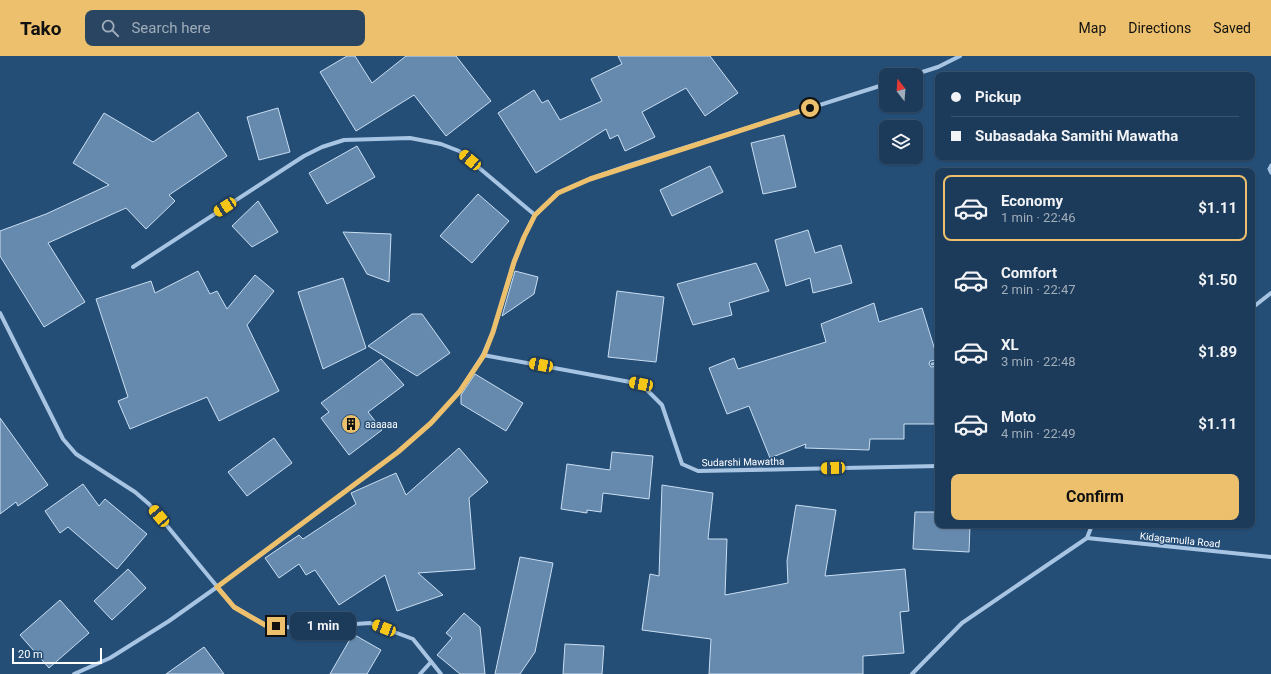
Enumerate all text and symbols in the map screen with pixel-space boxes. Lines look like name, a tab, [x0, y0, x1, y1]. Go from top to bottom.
search box	[85, 10, 365, 46]
text: Tako	[20, 17, 61, 40]
icon: search	[99, 17, 121, 39]
text: Search here	[131, 19, 210, 37]
text: Map	[1079, 20, 1106, 36]
text: Directions	[1128, 20, 1191, 36]
text: Saved	[1213, 20, 1251, 36]
north arrow	[879, 68, 923, 112]
map controls	[879, 68, 923, 164]
text: Pickup	[975, 88, 1021, 106]
route start	[801, 99, 819, 117]
button: layers	[879, 120, 923, 164]
text: Subasadaka Samithi Mawatha	[975, 127, 1178, 145]
car	[457, 148, 483, 172]
icon: car	[953, 190, 989, 226]
text: Economy	[1001, 192, 1063, 210]
car	[212, 195, 238, 219]
text: $1.11	[1198, 199, 1237, 217]
text: 1 min · 22:46	[1001, 210, 1076, 225]
icon: car	[953, 262, 989, 298]
text: Comfort	[1001, 264, 1057, 282]
text: $1.50	[1198, 271, 1237, 289]
text: 2 min · 22:47	[1001, 282, 1076, 297]
icon: car	[953, 334, 989, 370]
text: XL	[1001, 336, 1019, 354]
text: $1.89	[1198, 343, 1237, 361]
text: 3 min · 22:48	[1001, 354, 1076, 369]
car	[528, 357, 554, 373]
car	[628, 376, 654, 392]
icon: car	[953, 406, 989, 442]
text: Moto	[1001, 408, 1036, 426]
building icon: aaaaaa	[340, 413, 362, 435]
text: $1.11	[1198, 415, 1237, 433]
place label: aaaaaa	[365, 419, 398, 430]
text: 4 min · 22:49	[1001, 426, 1076, 441]
street label: Sudarshi Mawatha	[701, 456, 785, 468]
car	[821, 462, 845, 474]
button: Confirm	[951, 474, 1239, 520]
car	[147, 503, 171, 529]
street label: Kidagamulla Road	[1139, 530, 1221, 550]
callout: 1 min	[290, 612, 356, 640]
route end	[267, 617, 285, 635]
text: 1 min	[307, 618, 339, 633]
car	[371, 618, 397, 638]
scale bar	[12, 646, 102, 665]
text: 20 m	[18, 648, 43, 661]

